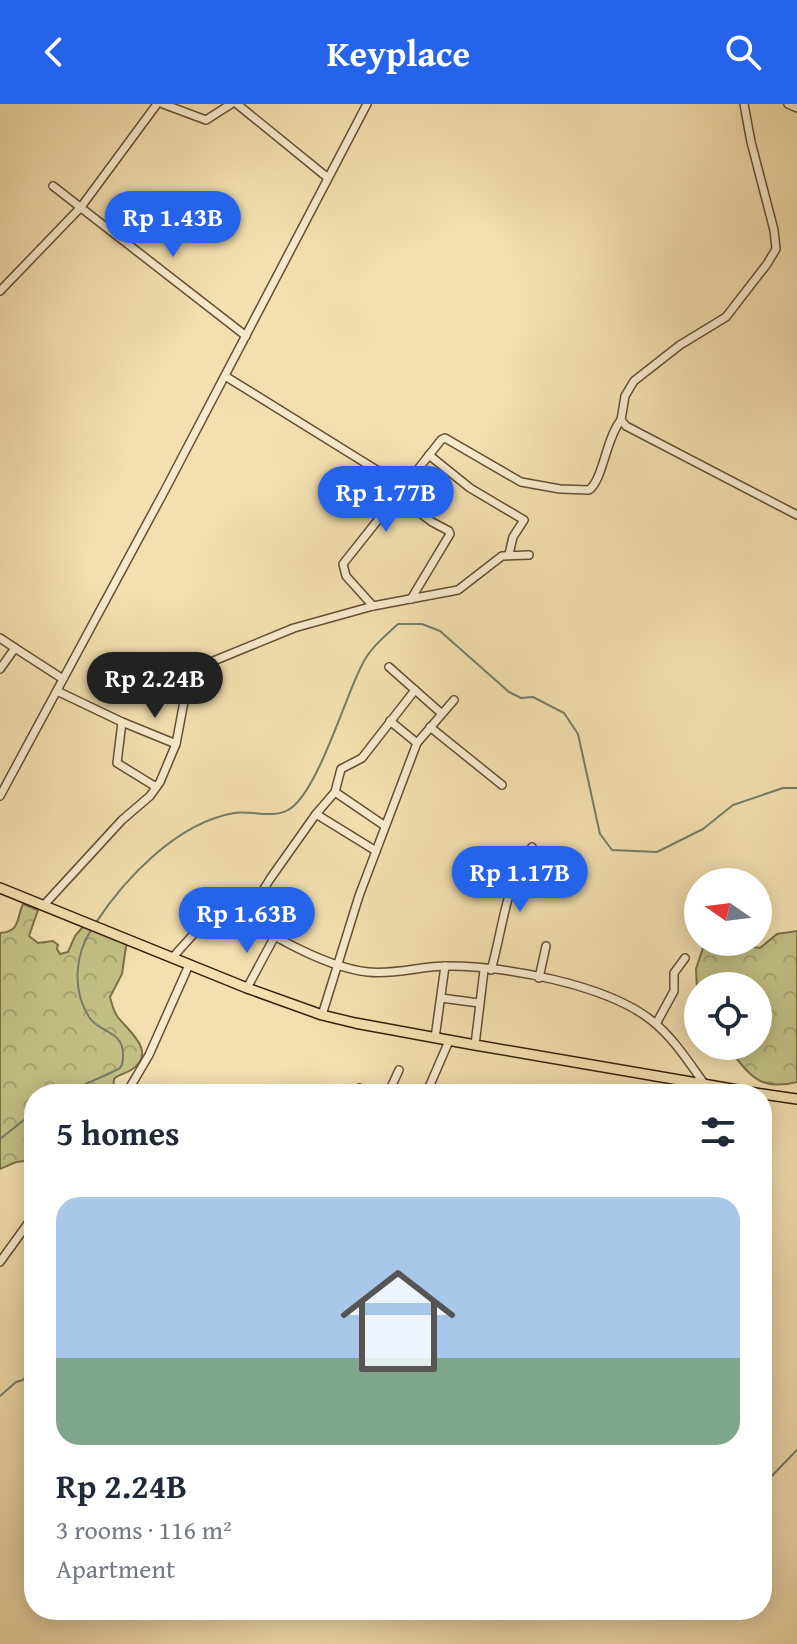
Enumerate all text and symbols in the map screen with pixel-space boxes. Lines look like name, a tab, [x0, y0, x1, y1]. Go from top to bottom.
text: Keyplace	[327, 26, 470, 79]
icon: back	[32, 30, 76, 74]
icon: search	[721, 30, 765, 74]
pin: Rp 1.43B	[90, 191, 256, 259]
text: Rp 1.43B	[123, 197, 223, 236]
pin: Rp 1.77B	[303, 466, 469, 534]
text: Rp 1.77B	[336, 472, 436, 511]
pin: Rp 2.24B	[72, 652, 238, 720]
text: Rp 2.24B	[105, 658, 205, 697]
pin: Rp 1.17B	[437, 846, 603, 914]
text: Rp 1.17B	[470, 852, 570, 891]
north arrow	[684, 868, 772, 956]
map controls	[684, 868, 772, 1060]
pin: Rp 1.63B	[164, 887, 330, 955]
text: Rp 1.63B	[197, 893, 297, 932]
button: locate	[684, 972, 772, 1060]
text: 5 homes	[56, 1108, 180, 1157]
icon: filters	[696, 1110, 740, 1154]
icon: home	[326, 1249, 470, 1393]
text: Rp 2.24B	[56, 1461, 187, 1510]
text: 3 rooms · 116 m²	[56, 1510, 232, 1549]
text: Apartment	[56, 1549, 175, 1588]

